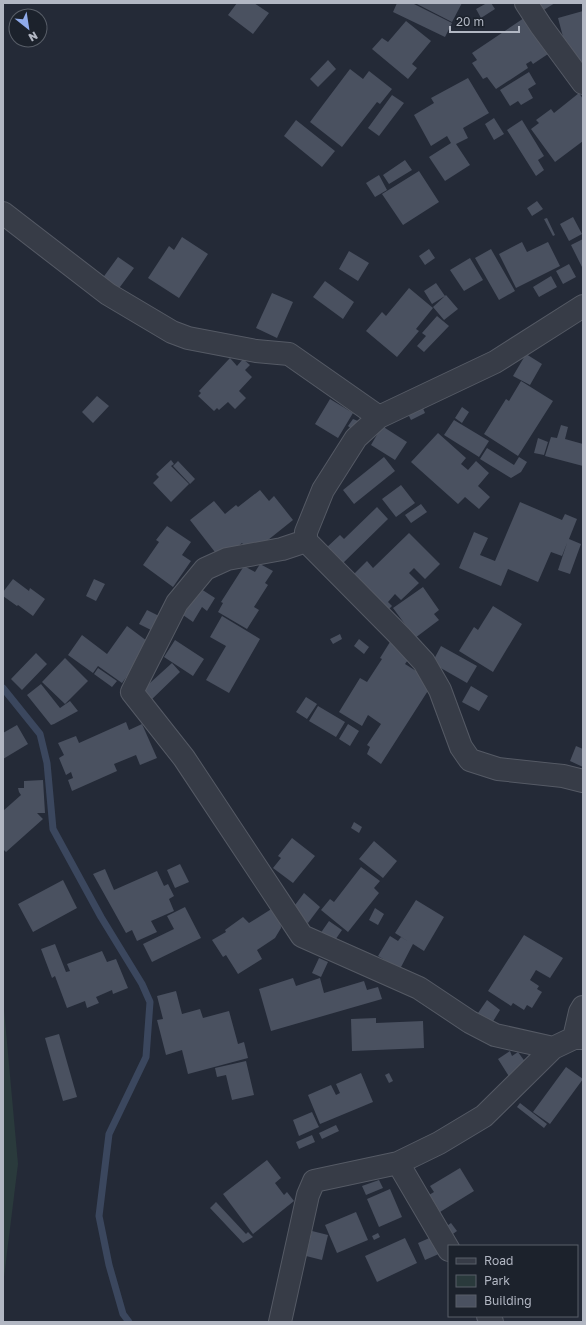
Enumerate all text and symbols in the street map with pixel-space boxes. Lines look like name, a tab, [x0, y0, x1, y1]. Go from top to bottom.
north arrow	[8, 8, 48, 48]
scale bar	[450, 8, 519, 34]
text: 20 m	[456, 14, 484, 29]
text: N	[26, 29, 40, 45]
legend	[448, 1245, 578, 1317]
text: Road	[484, 1253, 513, 1268]
text: Park	[484, 1273, 510, 1288]
text: Building	[484, 1293, 532, 1308]

